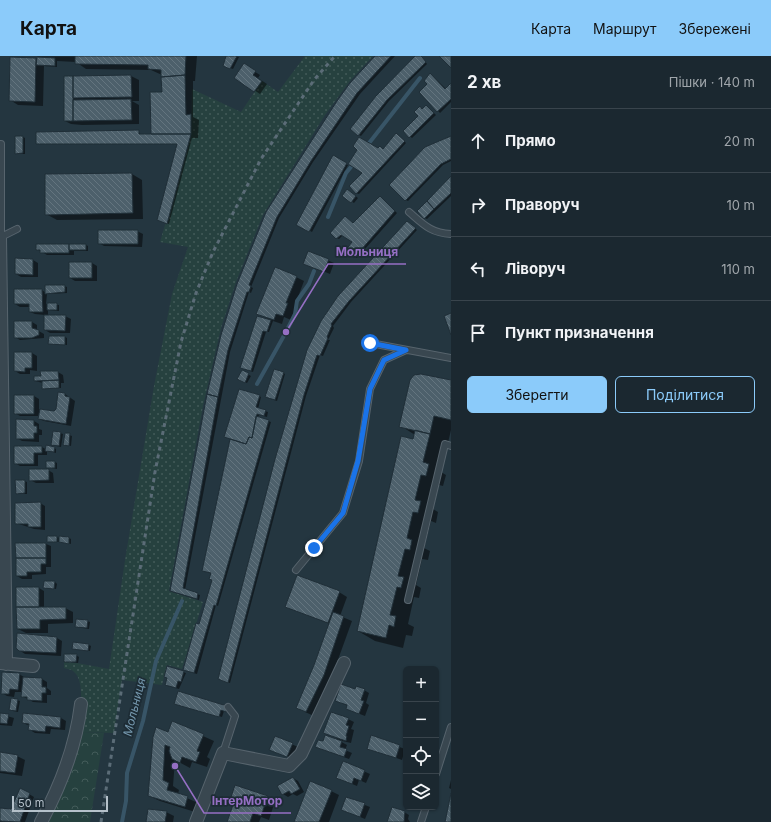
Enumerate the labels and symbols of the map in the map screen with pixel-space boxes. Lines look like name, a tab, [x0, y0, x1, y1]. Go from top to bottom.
callout: Мольниця	[328, 240, 406, 264]
text: Мольниця	[336, 244, 398, 259]
route start	[361, 334, 379, 352]
route end	[305, 539, 323, 557]
water label: Мольниця	[120, 676, 149, 738]
callout: ІнтерМотор	[204, 789, 291, 813]
text: ІнтерМотор	[212, 793, 283, 808]
scale bar	[12, 794, 108, 813]

